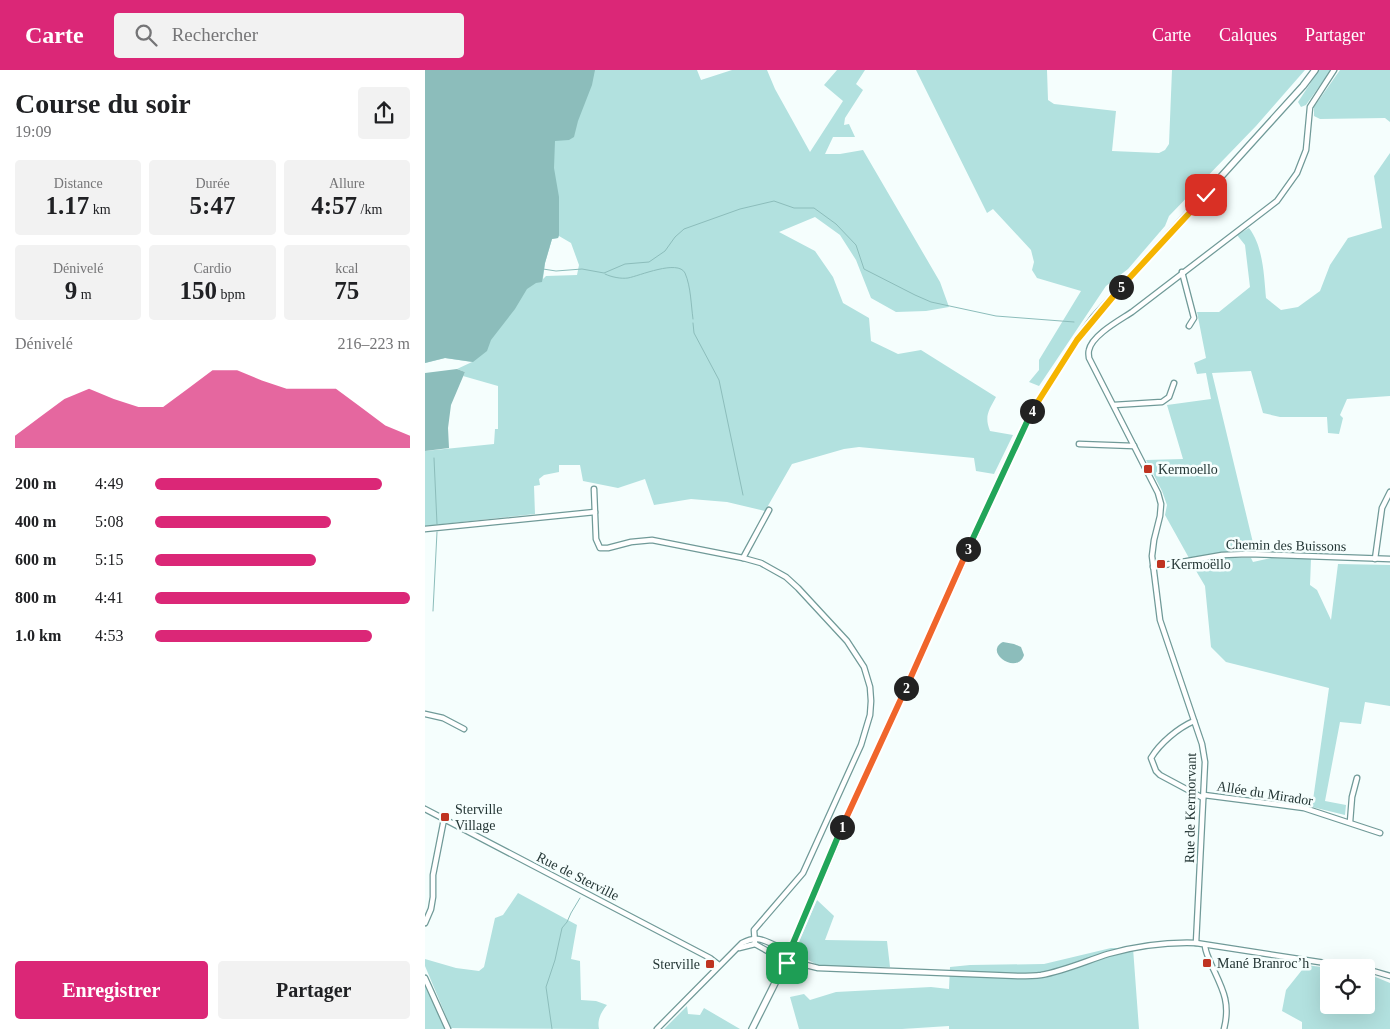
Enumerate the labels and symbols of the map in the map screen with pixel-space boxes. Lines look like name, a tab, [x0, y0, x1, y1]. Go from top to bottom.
pin	[1185, 174, 1227, 216]
pin: 5	[1109, 274, 1133, 300]
pin: 4	[1019, 398, 1045, 424]
place label: Kermoello	[1158, 462, 1218, 477]
marker: Kermoello	[1142, 463, 1154, 475]
pin: 3	[955, 536, 981, 562]
street label: Chemin des Buissons	[1226, 537, 1346, 554]
place label: Kermoëllo	[1171, 557, 1231, 572]
marker: Kermoëllo	[1155, 558, 1167, 570]
pin: 2	[893, 676, 919, 700]
street label: Rue de Kermorvant	[1182, 753, 1199, 863]
street label: Allée du Mirador	[1216, 778, 1314, 809]
place label: Sterville Village	[455, 802, 502, 833]
marker: Sterville Village	[439, 811, 451, 823]
pin: 1	[829, 814, 855, 840]
street label: Rue de Sterville	[534, 849, 621, 904]
pin	[766, 942, 808, 984]
place label: Mané Branroc’h	[1217, 956, 1309, 971]
place label: Sterville	[653, 957, 700, 972]
marker: Mané Branroc’h	[1201, 957, 1213, 969]
marker: Sterville	[704, 958, 716, 970]

